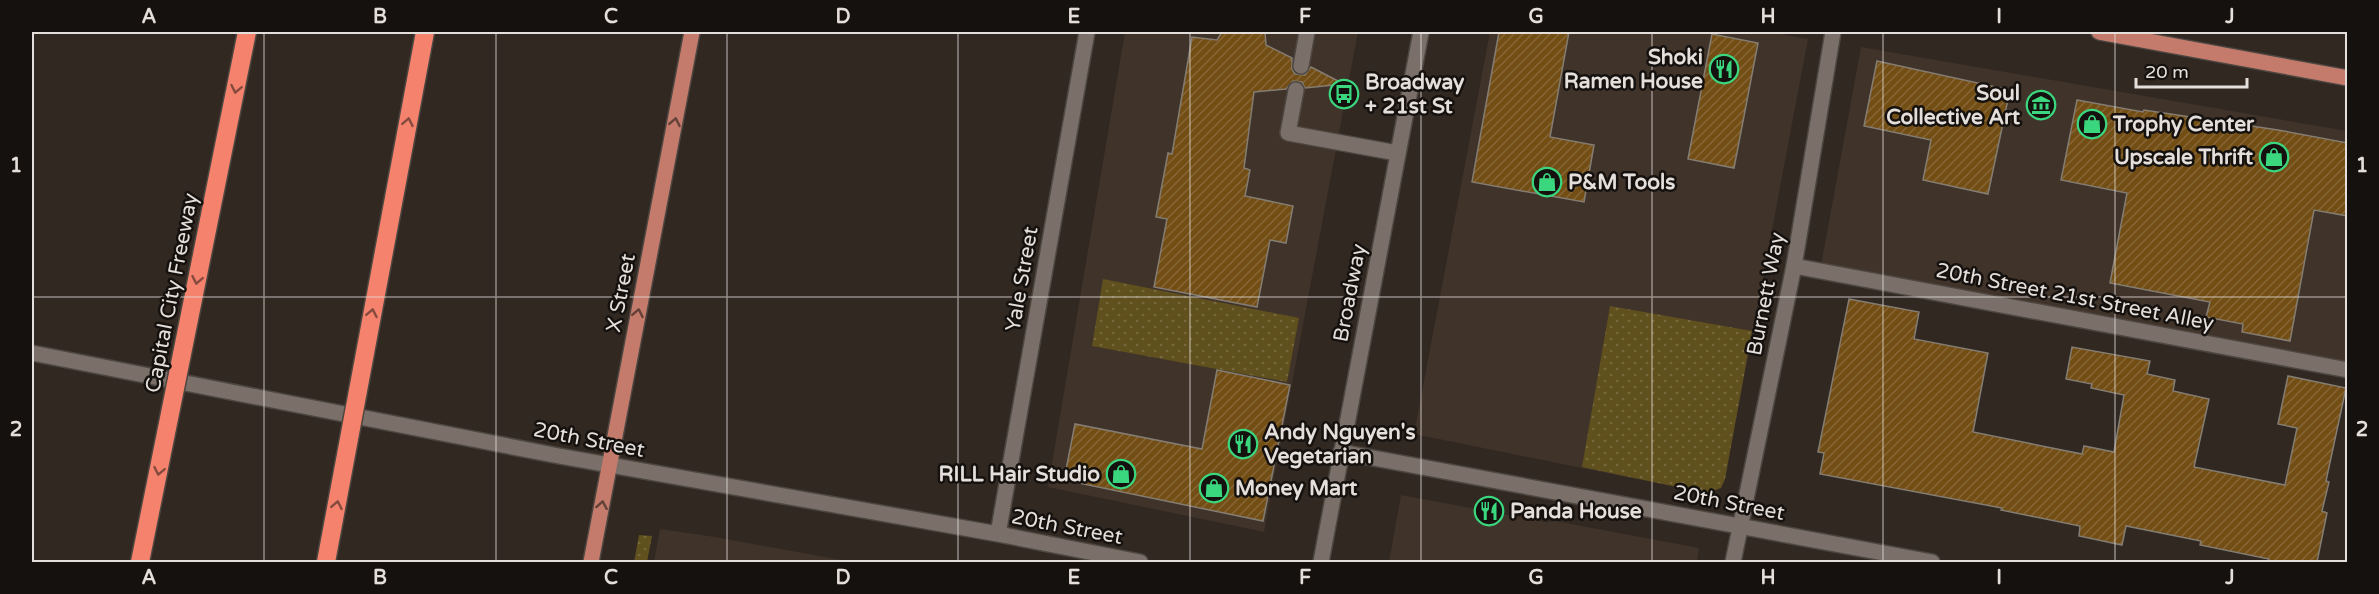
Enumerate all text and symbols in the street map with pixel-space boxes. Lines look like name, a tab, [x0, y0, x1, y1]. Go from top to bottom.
text: A	[142, 5, 157, 29]
text: B	[373, 5, 387, 29]
text: C	[604, 5, 618, 29]
text: D	[835, 5, 851, 29]
text: E	[1068, 5, 1081, 29]
text: F	[1299, 5, 1311, 29]
text: G	[1528, 5, 1544, 29]
text: H	[1760, 5, 1776, 29]
text: I	[1996, 5, 2002, 29]
text: J	[2224, 5, 2235, 29]
place label: Shoki Ramen House	[1564, 45, 1703, 94]
scale bar	[2136, 51, 2247, 89]
restaurant icon: Shoki Ramen House	[1708, 53, 1740, 85]
text: 20 m	[2145, 61, 2189, 83]
place label: Broadway + 21st St	[1365, 70, 1465, 119]
bus stop icon: Broadway + 21st St	[1328, 78, 1360, 110]
place label: Soul Collective Art	[1886, 81, 2020, 130]
one-way arrow	[230, 84, 243, 94]
museum icon: Soul Collective Art	[2025, 89, 2057, 121]
shop icon: Trophy Center	[2076, 108, 2108, 140]
place label: Trophy Center	[2112, 112, 2255, 137]
one-way arrow	[401, 117, 414, 127]
one-way arrow	[668, 117, 681, 127]
shop icon: Upscale Thrift	[2258, 141, 2290, 173]
place label: Upscale Thrift	[2114, 145, 2253, 170]
text: 1	[10, 154, 22, 178]
text: 1	[2356, 154, 2368, 178]
shop icon: P&M Tools	[1531, 166, 1563, 198]
place label: P&M Tools	[1568, 170, 1675, 195]
street label: Capital City Freeway	[140, 191, 204, 395]
street label: Yale Street	[1000, 225, 1044, 333]
street label: Burnett Way	[1742, 230, 1790, 358]
street label: Broadway	[1328, 242, 1372, 344]
street label: X Street	[601, 252, 641, 334]
street label: 20th Street 21st Street Alley	[1934, 258, 2216, 336]
one-way arrow	[191, 275, 204, 285]
one-way arrow	[365, 309, 378, 319]
one-way arrow	[631, 309, 644, 319]
street label: 20th Street	[531, 417, 647, 463]
text: 2	[10, 418, 22, 442]
text: 2	[2356, 418, 2368, 442]
place label: Andy Nguyen's Vegetarian	[1264, 420, 1415, 469]
restaurant icon: Andy Nguyen's Vegetarian	[1227, 428, 1259, 460]
shop icon: RILL Hair Studio	[1105, 458, 1137, 490]
place label: RILL Hair Studio	[938, 462, 1100, 487]
one-way arrow	[153, 466, 166, 476]
shop icon: Money Mart	[1198, 472, 1230, 504]
place label: Money Mart	[1235, 476, 1357, 501]
street label: 20th Street	[1671, 480, 1787, 526]
restaurant icon: Panda House	[1473, 495, 1505, 527]
place label: Panda House	[1510, 499, 1642, 524]
one-way arrow	[330, 500, 343, 510]
one-way arrow	[595, 500, 608, 510]
street label: 20th Street	[1009, 504, 1125, 550]
text: A	[142, 566, 157, 590]
text: B	[373, 566, 387, 590]
text: C	[604, 566, 618, 590]
text: D	[835, 566, 851, 590]
text: E	[1068, 566, 1081, 590]
text: F	[1299, 566, 1311, 590]
text: G	[1528, 566, 1544, 590]
text: H	[1760, 566, 1776, 590]
text: I	[1996, 566, 2002, 590]
text: J	[2224, 566, 2235, 590]

